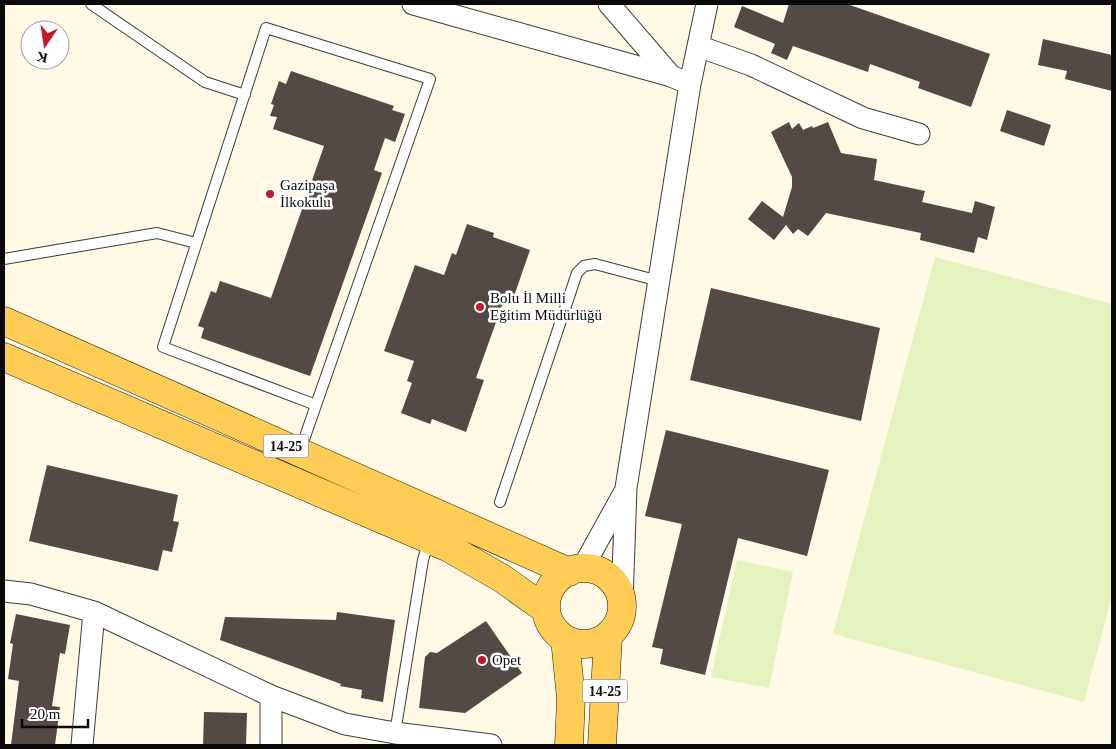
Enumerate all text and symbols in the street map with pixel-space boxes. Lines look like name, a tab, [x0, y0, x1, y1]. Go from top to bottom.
north arrow	[20, 20, 70, 70]
text: K	[35, 49, 49, 66]
place label: Gazipaşa İlkokulu	[280, 177, 335, 210]
marker: Gazipaşa İlkokulu	[264, 188, 276, 200]
place label: Bolu İl Milli Eğitim Müdürlüğü	[490, 290, 603, 323]
marker: Bolu İl Milli Eğitim Müdürlüğü	[474, 301, 486, 313]
road number: 14-25	[264, 434, 308, 458]
place label: Opet	[492, 652, 522, 668]
marker: Opet	[476, 654, 488, 666]
road number: 14-25	[582, 679, 628, 702]
scale bar	[22, 696, 89, 728]
text: 20 m	[30, 706, 61, 722]

